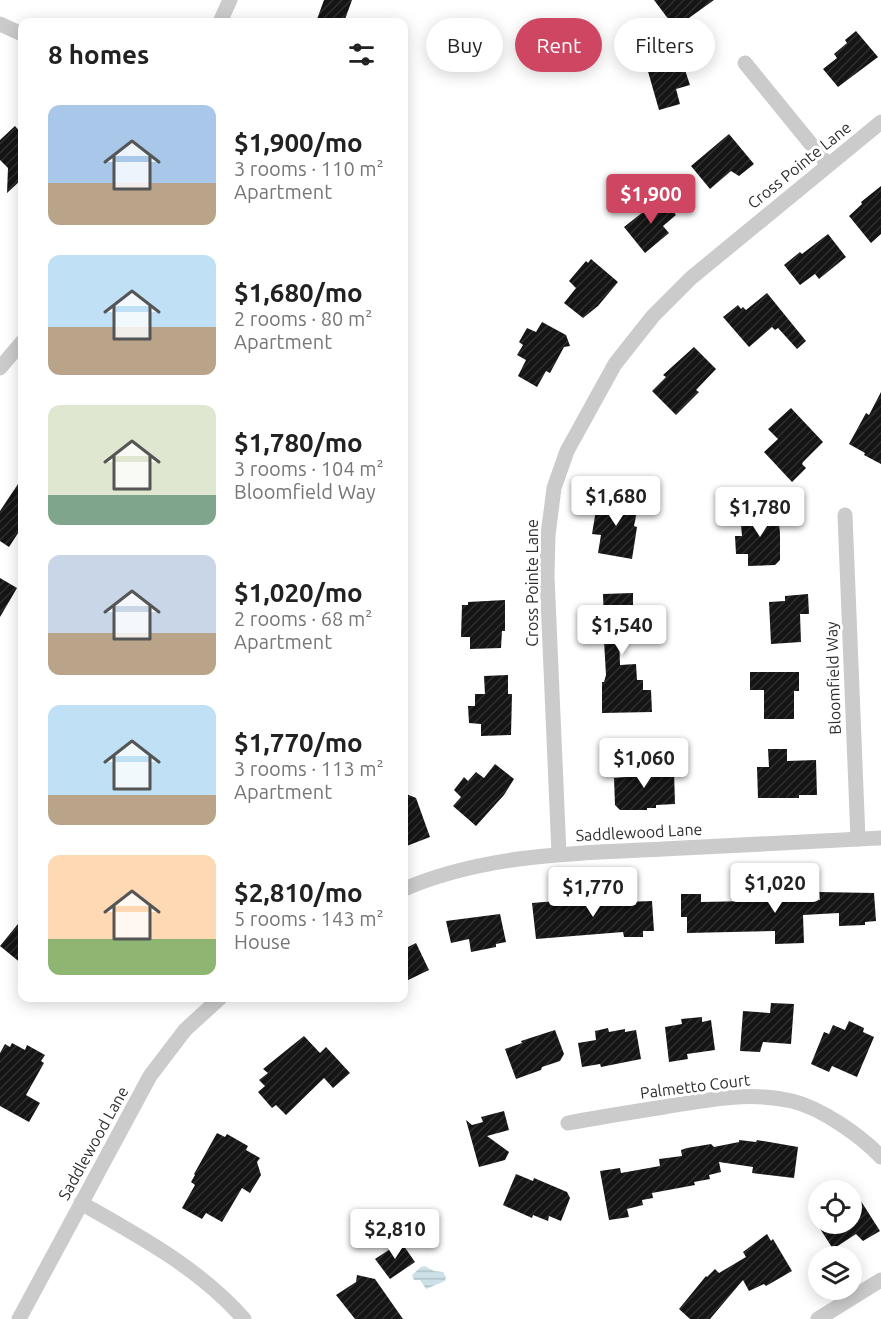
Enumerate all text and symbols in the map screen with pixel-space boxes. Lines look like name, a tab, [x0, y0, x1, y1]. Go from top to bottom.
chip: Buy	[426, 18, 503, 72]
chip: Rent	[515, 18, 602, 72]
chip: Filters	[614, 18, 715, 72]
icon: filters	[345, 38, 378, 71]
text: 8 homes	[48, 40, 149, 69]
street label: Cross Pointe Lane	[744, 118, 854, 212]
text: $1,900/mo	[234, 128, 363, 157]
icon: home	[96, 129, 168, 201]
text: 3 rooms · 110 m²	[234, 157, 384, 180]
pin: $1,900	[602, 174, 700, 225]
text: Apartment	[234, 180, 332, 203]
text: $1,900	[620, 182, 682, 205]
text: $1,680/mo	[234, 278, 363, 307]
icon: home	[96, 279, 168, 351]
text: 2 rooms · 80 m²	[234, 307, 372, 330]
text: Apartment	[234, 330, 332, 353]
text: $1,780/mo	[234, 428, 363, 457]
icon: home	[96, 429, 168, 501]
text: 3 rooms · 104 m²	[234, 457, 384, 480]
pin: $1,680	[567, 476, 665, 527]
text: Bloomfield Way	[234, 480, 376, 503]
text: $1,680	[585, 484, 647, 507]
pin: $1,780	[711, 487, 809, 538]
text: $1,780	[729, 495, 791, 518]
street label: Cross Pointe Lane	[523, 519, 541, 647]
text: $1,020/mo	[234, 578, 363, 607]
icon: home	[96, 579, 168, 651]
pin: $1,540	[573, 605, 671, 656]
text: 2 rooms · 68 m²	[234, 607, 372, 630]
text: $1,540	[591, 613, 653, 636]
street label: Bloomfield Way	[822, 621, 844, 735]
text: Apartment	[234, 630, 332, 653]
text: $1,770/mo	[234, 728, 363, 757]
icon: home	[96, 729, 168, 801]
pin: $1,060	[595, 738, 693, 789]
text: $1,060	[613, 746, 675, 769]
text: 3 rooms · 113 m²	[234, 757, 384, 780]
text: Apartment	[234, 780, 332, 803]
street label: Saddlewood Lane	[575, 820, 703, 844]
pin: $1,020	[726, 863, 824, 914]
pin: $1,770	[544, 867, 642, 918]
text: $1,020	[744, 871, 806, 894]
text: $1,770	[562, 875, 624, 898]
text: $2,810/mo	[234, 878, 363, 907]
icon: home	[96, 879, 168, 951]
text: 5 rooms · 143 m²	[234, 907, 384, 930]
text: House	[234, 930, 291, 953]
street label: Palmetto Court	[639, 1070, 752, 1102]
street label: Saddlewood Lane	[54, 1083, 132, 1203]
map controls	[808, 1180, 862, 1300]
button: locate	[808, 1180, 862, 1234]
pin: $2,810	[346, 1209, 444, 1260]
text: $2,810	[364, 1217, 426, 1240]
button: layers	[808, 1246, 862, 1300]

